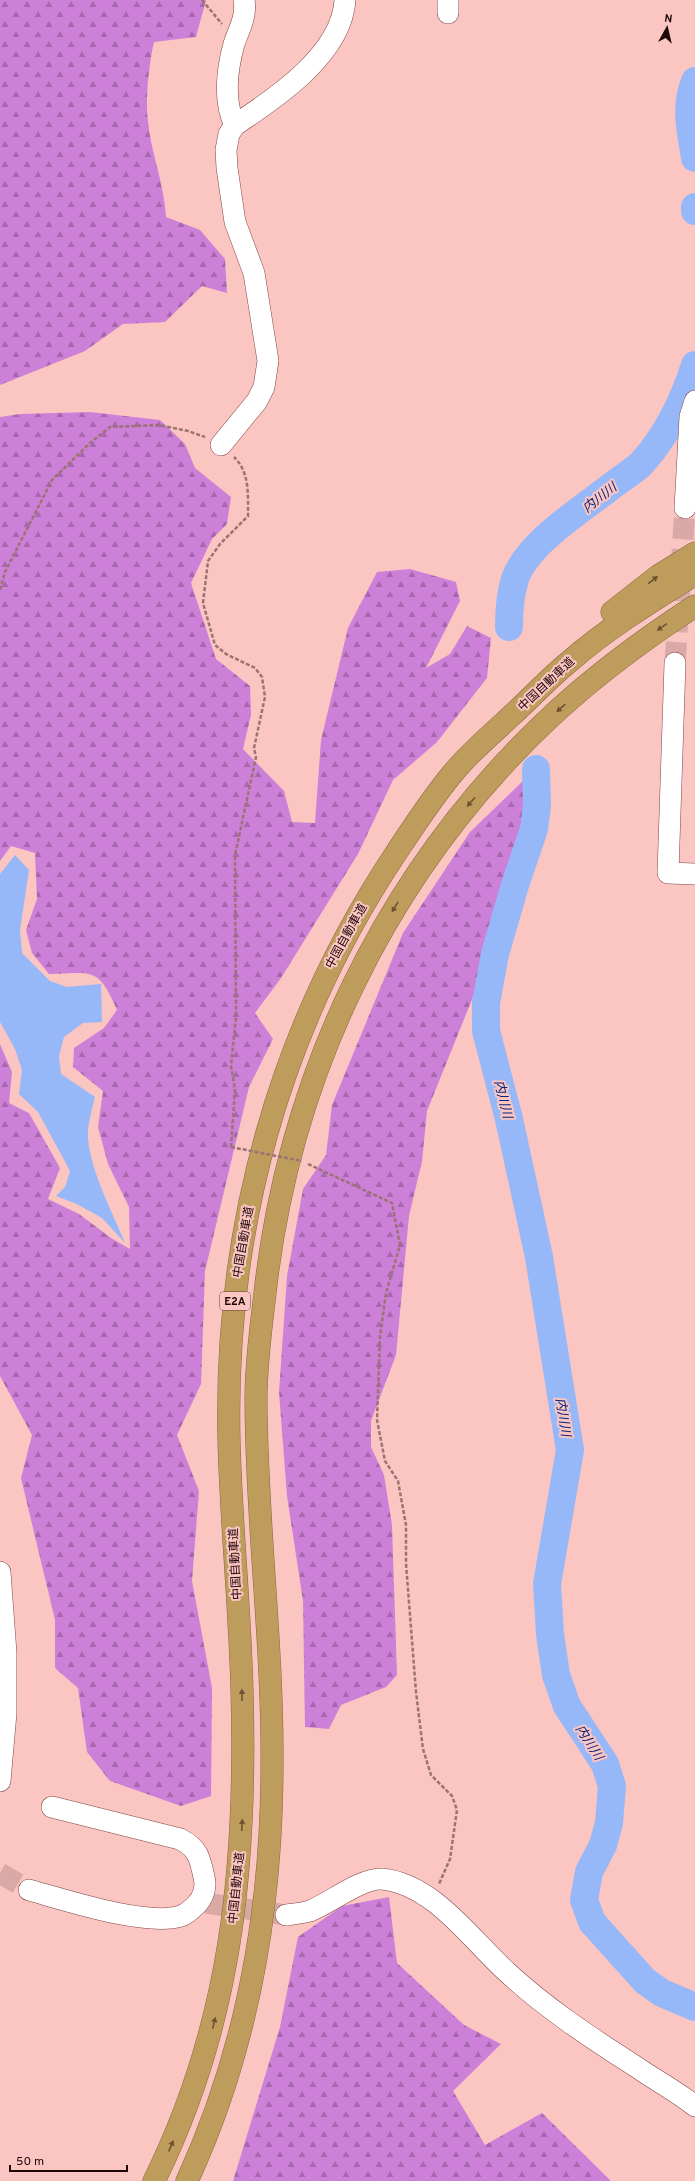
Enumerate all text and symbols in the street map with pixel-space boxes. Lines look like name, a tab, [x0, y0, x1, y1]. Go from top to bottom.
north arrow	[647, 8, 687, 48]
text: N	[663, 12, 673, 27]
water label: 内川川	[580, 479, 622, 517]
one-way arrow	[647, 576, 658, 585]
one-way arrow	[657, 624, 668, 631]
street label: 中国自動車道	[515, 654, 578, 715]
one-way arrow	[556, 703, 565, 712]
one-way arrow	[466, 797, 476, 807]
street label: 中国自動車道	[322, 901, 371, 972]
one-way arrow	[392, 901, 399, 913]
water label: 内川川	[490, 1079, 515, 1122]
street label: 中国自動車道	[230, 1205, 258, 1279]
road number: E2A	[220, 1292, 250, 1310]
water label: 内川川	[551, 1397, 573, 1440]
street label: 中国自動車道	[226, 1528, 246, 1600]
one-way arrow	[239, 1688, 245, 1701]
water label: 内川川	[571, 1722, 607, 1765]
one-way arrow	[238, 1819, 245, 1831]
street label: 中国自動車道	[225, 1851, 249, 1925]
one-way arrow	[211, 2017, 217, 2029]
one-way arrow	[168, 2139, 174, 2151]
scale bar	[10, 2147, 127, 2173]
text: 50 m	[16, 2154, 44, 2170]

